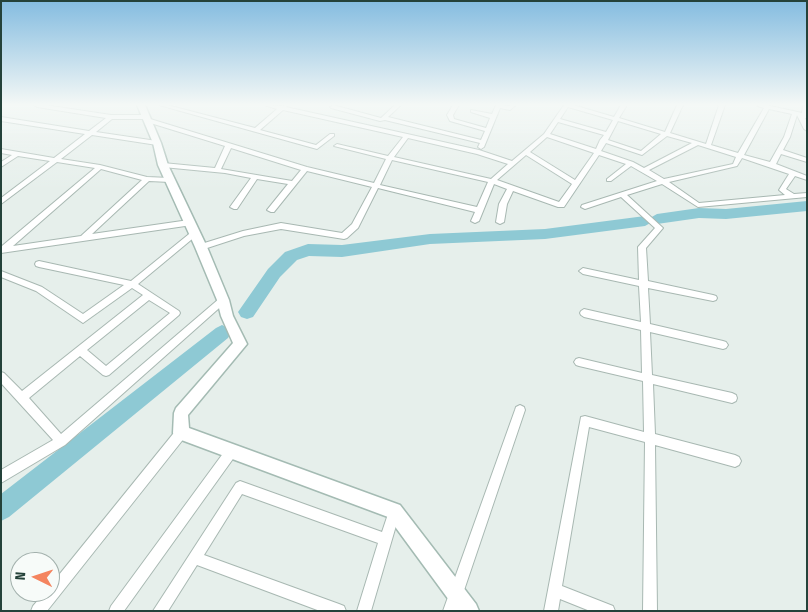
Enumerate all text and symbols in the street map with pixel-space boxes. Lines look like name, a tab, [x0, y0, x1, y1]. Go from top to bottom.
north arrow	[10, 552, 60, 602]
text: N	[12, 571, 29, 581]

